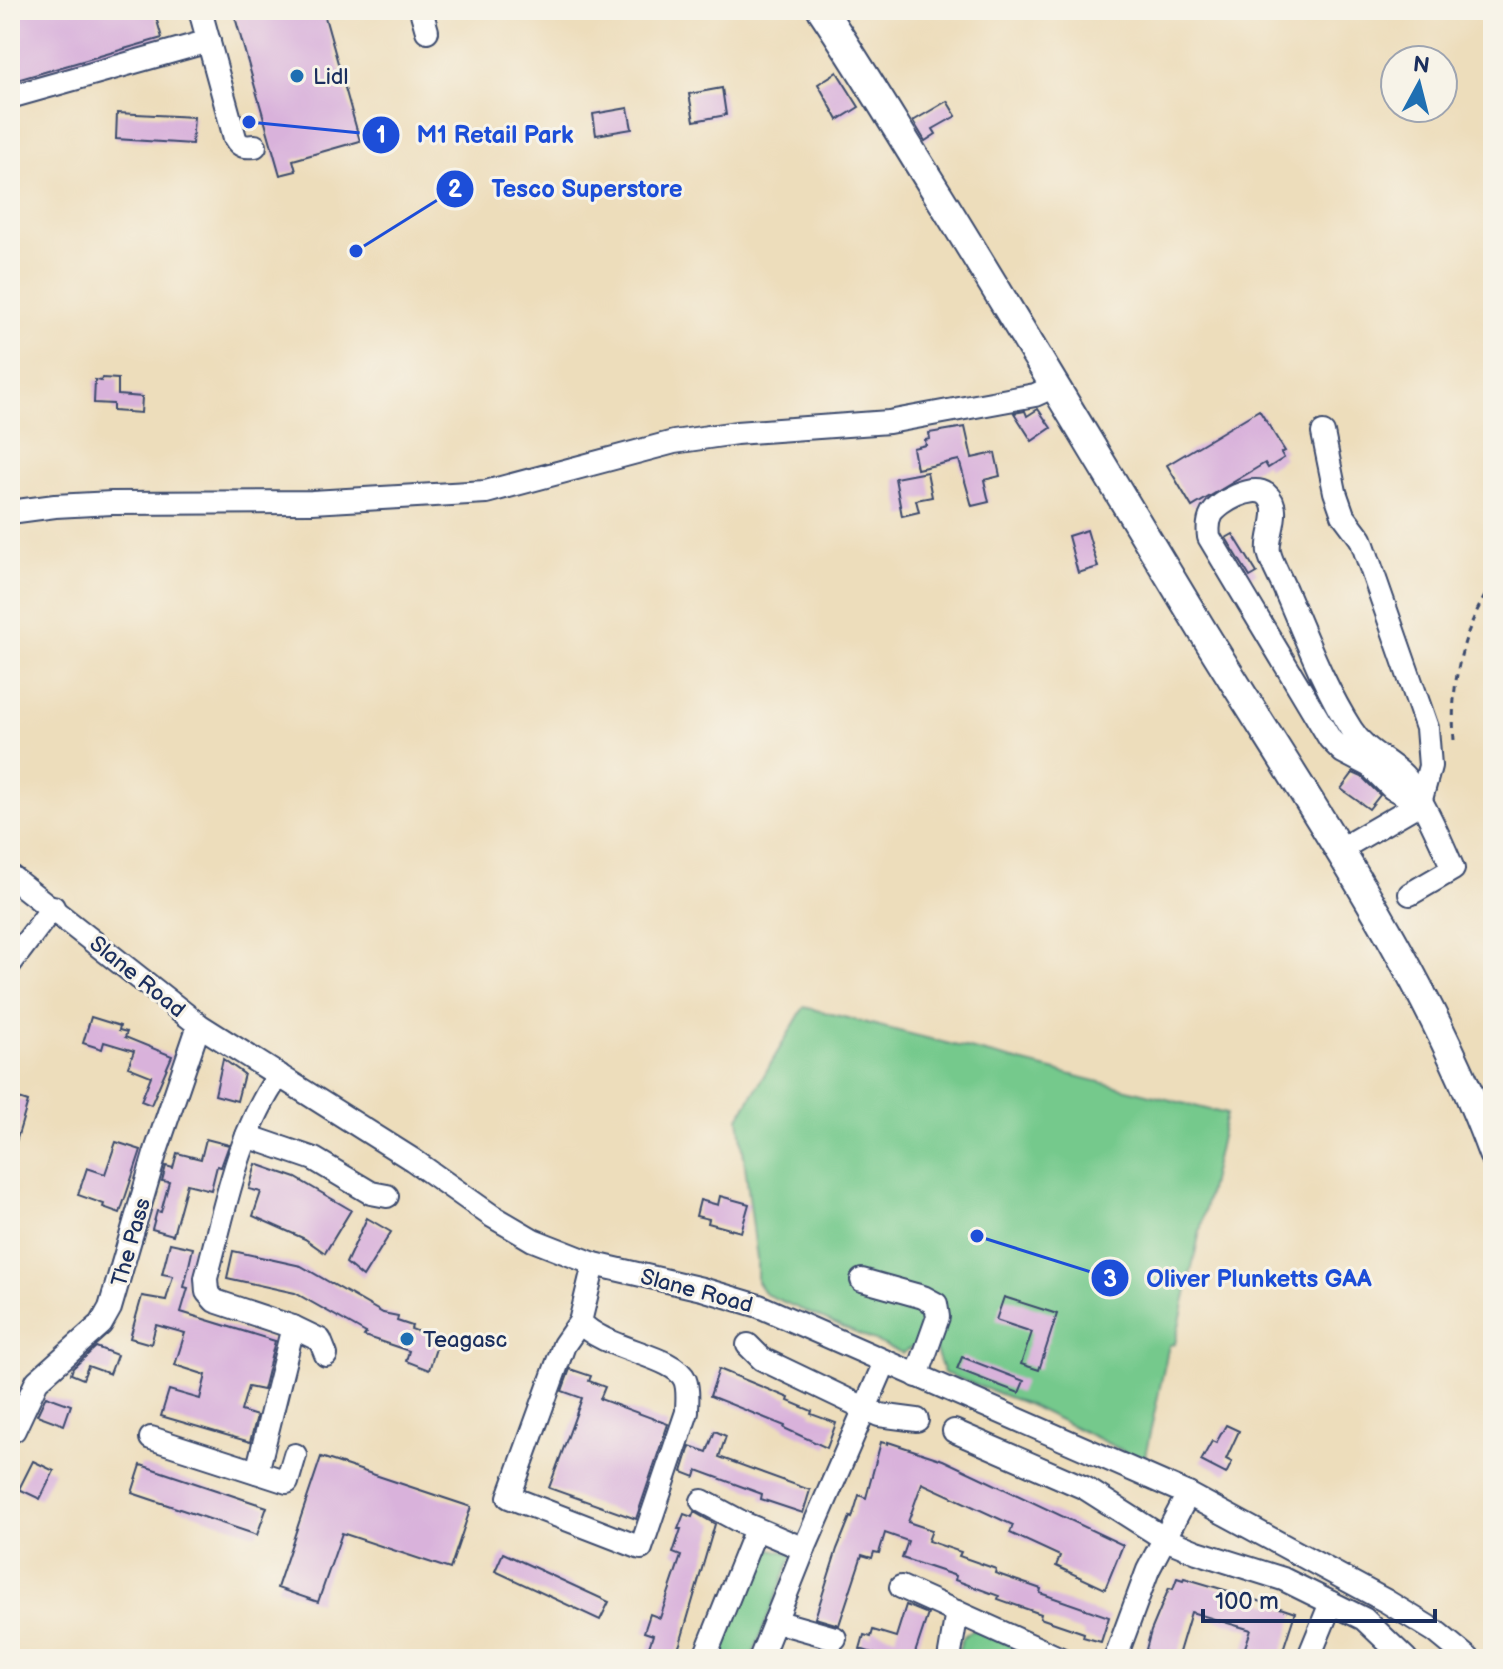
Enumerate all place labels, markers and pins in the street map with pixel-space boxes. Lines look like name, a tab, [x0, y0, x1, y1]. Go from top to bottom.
place label: Lidl	[313, 64, 348, 91]
marker: Lidl	[288, 67, 306, 85]
callout: M1 Retail Park	[361, 111, 590, 159]
callout: Tesco Superstore	[435, 165, 698, 213]
callout: Oliver Plunketts GAA	[1090, 1254, 1387, 1302]
place label: Teagasc	[423, 1327, 507, 1354]
marker: Teagasc	[398, 1330, 416, 1348]

